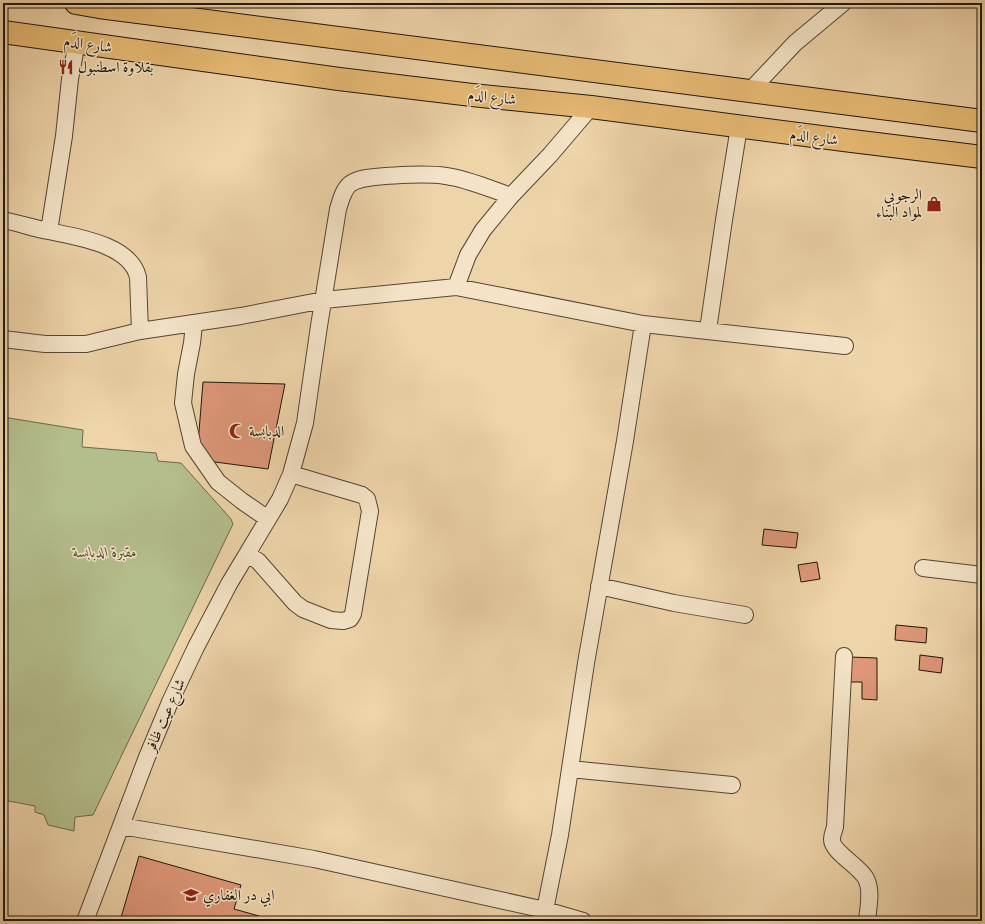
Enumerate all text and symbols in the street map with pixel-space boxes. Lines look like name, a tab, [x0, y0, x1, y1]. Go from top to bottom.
street label: شارع الدَم	[62, 30, 114, 60]
restaurant icon: بقلاوة اسطنبول	[57, 58, 75, 76]
place label: بقلاوة اسطنبول	[78, 58, 153, 76]
street label: شارع الدَم	[466, 84, 517, 112]
street label: شارع الدَم	[788, 123, 840, 153]
place label: الرجوبي لمواد البناء	[876, 186, 922, 221]
shop icon: الرجوبي لمواد البناء	[925, 195, 943, 213]
mosque icon: الدبابسة	[228, 422, 246, 440]
place label: الدبابسة	[249, 422, 284, 440]
park label: مقبرة الدبابسة	[71, 543, 137, 561]
street label: شارع عيت ظافر	[140, 676, 193, 758]
school or university icon: ابي در الغفاري	[182, 886, 200, 904]
place label: ابي در الغفاري	[203, 886, 274, 907]

